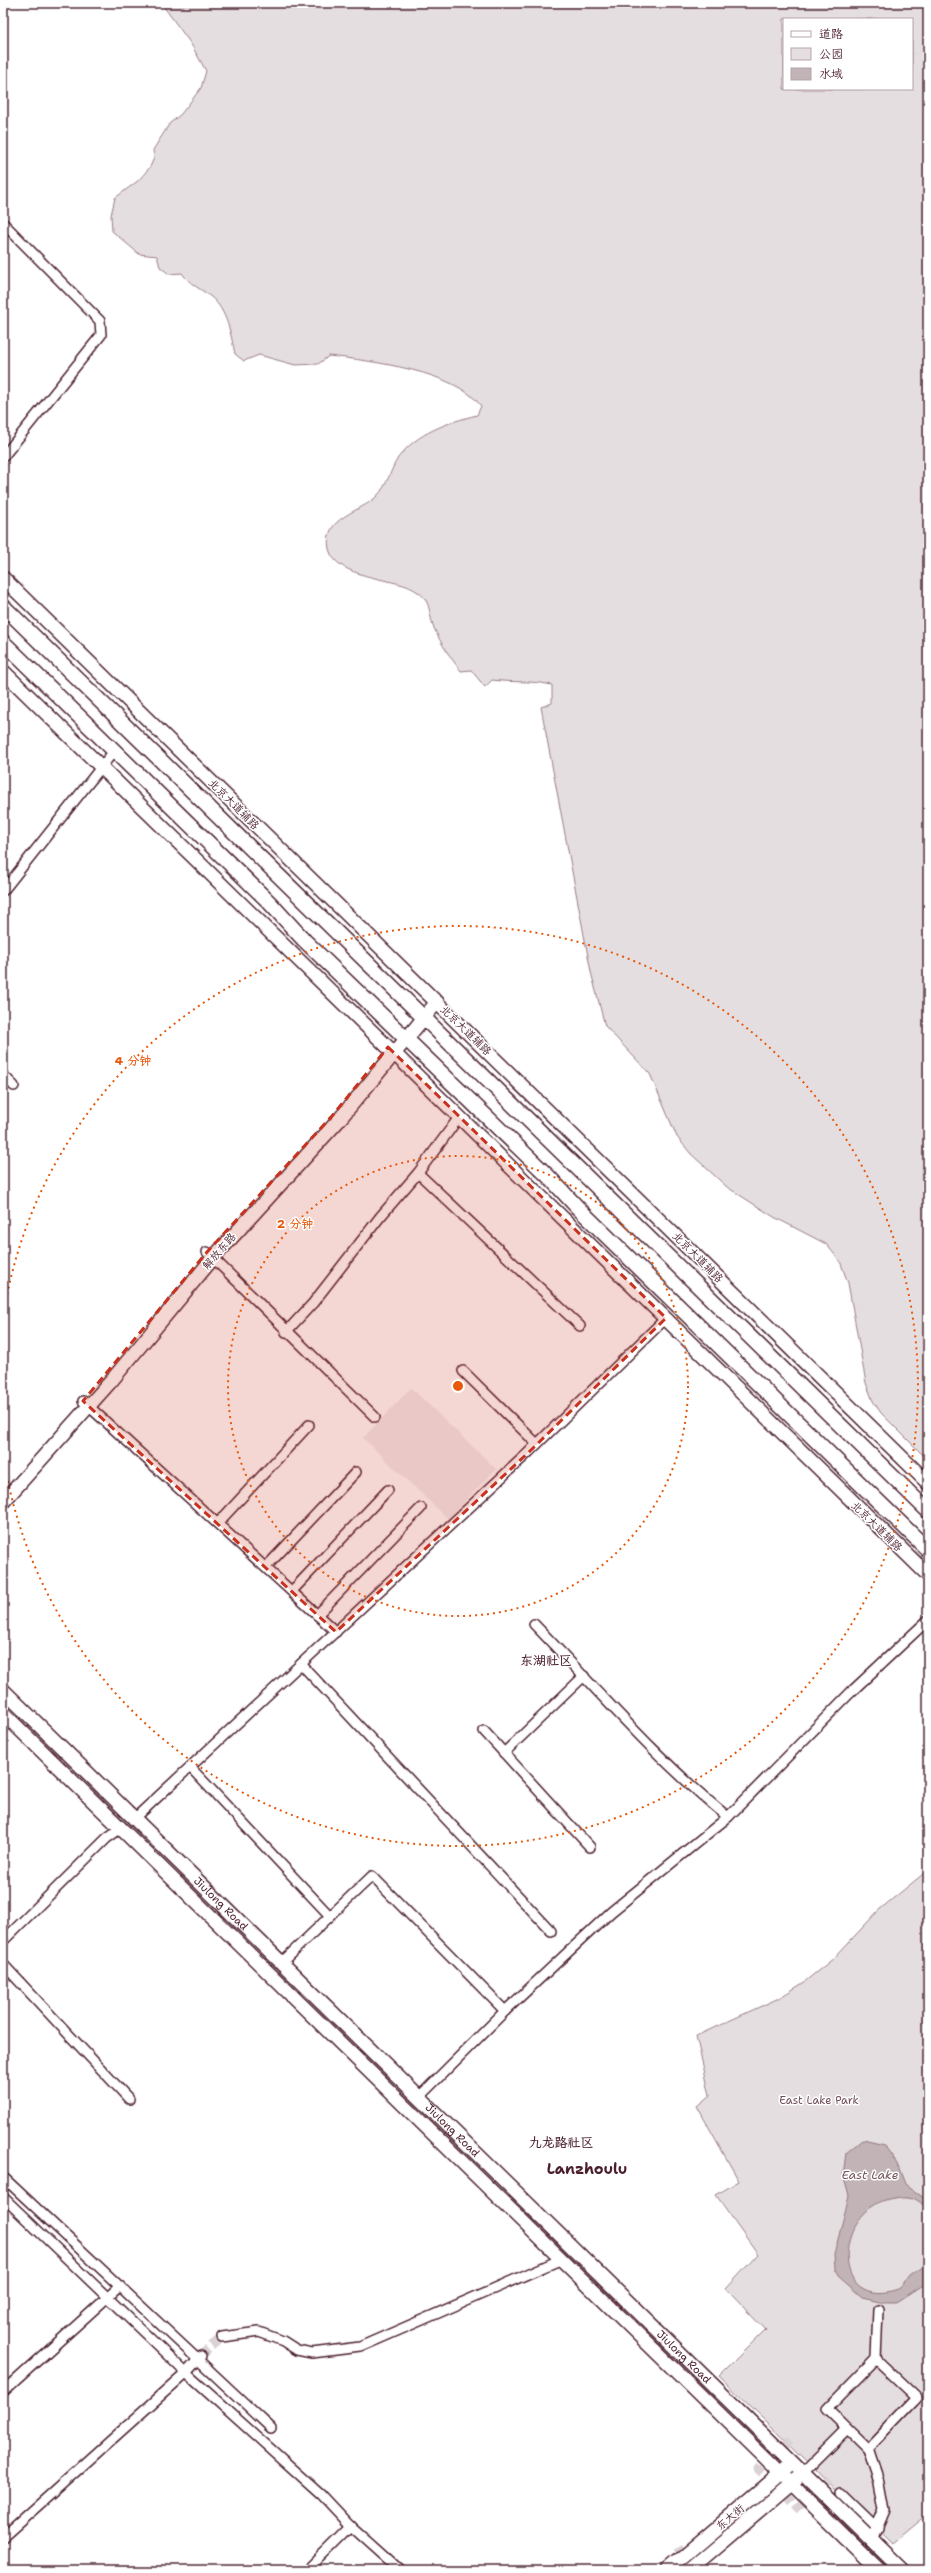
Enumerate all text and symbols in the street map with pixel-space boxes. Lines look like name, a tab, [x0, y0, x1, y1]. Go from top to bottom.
legend	[783, 18, 913, 90]
text: 道路	[819, 26, 843, 42]
text: 公园	[819, 46, 843, 62]
text: 水域	[819, 66, 843, 82]
street label: 北京大道辅路	[205, 776, 262, 833]
street label: 北京大道辅路	[437, 1002, 495, 1059]
text: 4 分钟	[115, 1053, 151, 1069]
text: 2 分钟	[277, 1216, 313, 1232]
street label: 北京大道辅路	[669, 1229, 726, 1286]
street label: 解放东路	[199, 1230, 239, 1273]
centre of rings	[451, 1379, 465, 1393]
street label: 北京大道辅路	[848, 1498, 906, 1555]
district label: 东湖社区	[520, 1652, 572, 1669]
street label: Jiulong Road	[190, 1874, 251, 1934]
park label: East Lake Park	[779, 2093, 859, 2108]
street label: Jiulong Road	[422, 2100, 483, 2160]
district label: 九龙路社区	[528, 2134, 594, 2151]
district label: Lanzhoulu	[547, 2159, 627, 2179]
water label: East Lake	[841, 2167, 899, 2183]
street label: Jiulong Road	[653, 2327, 714, 2387]
street label: 东大街	[713, 2500, 749, 2534]

